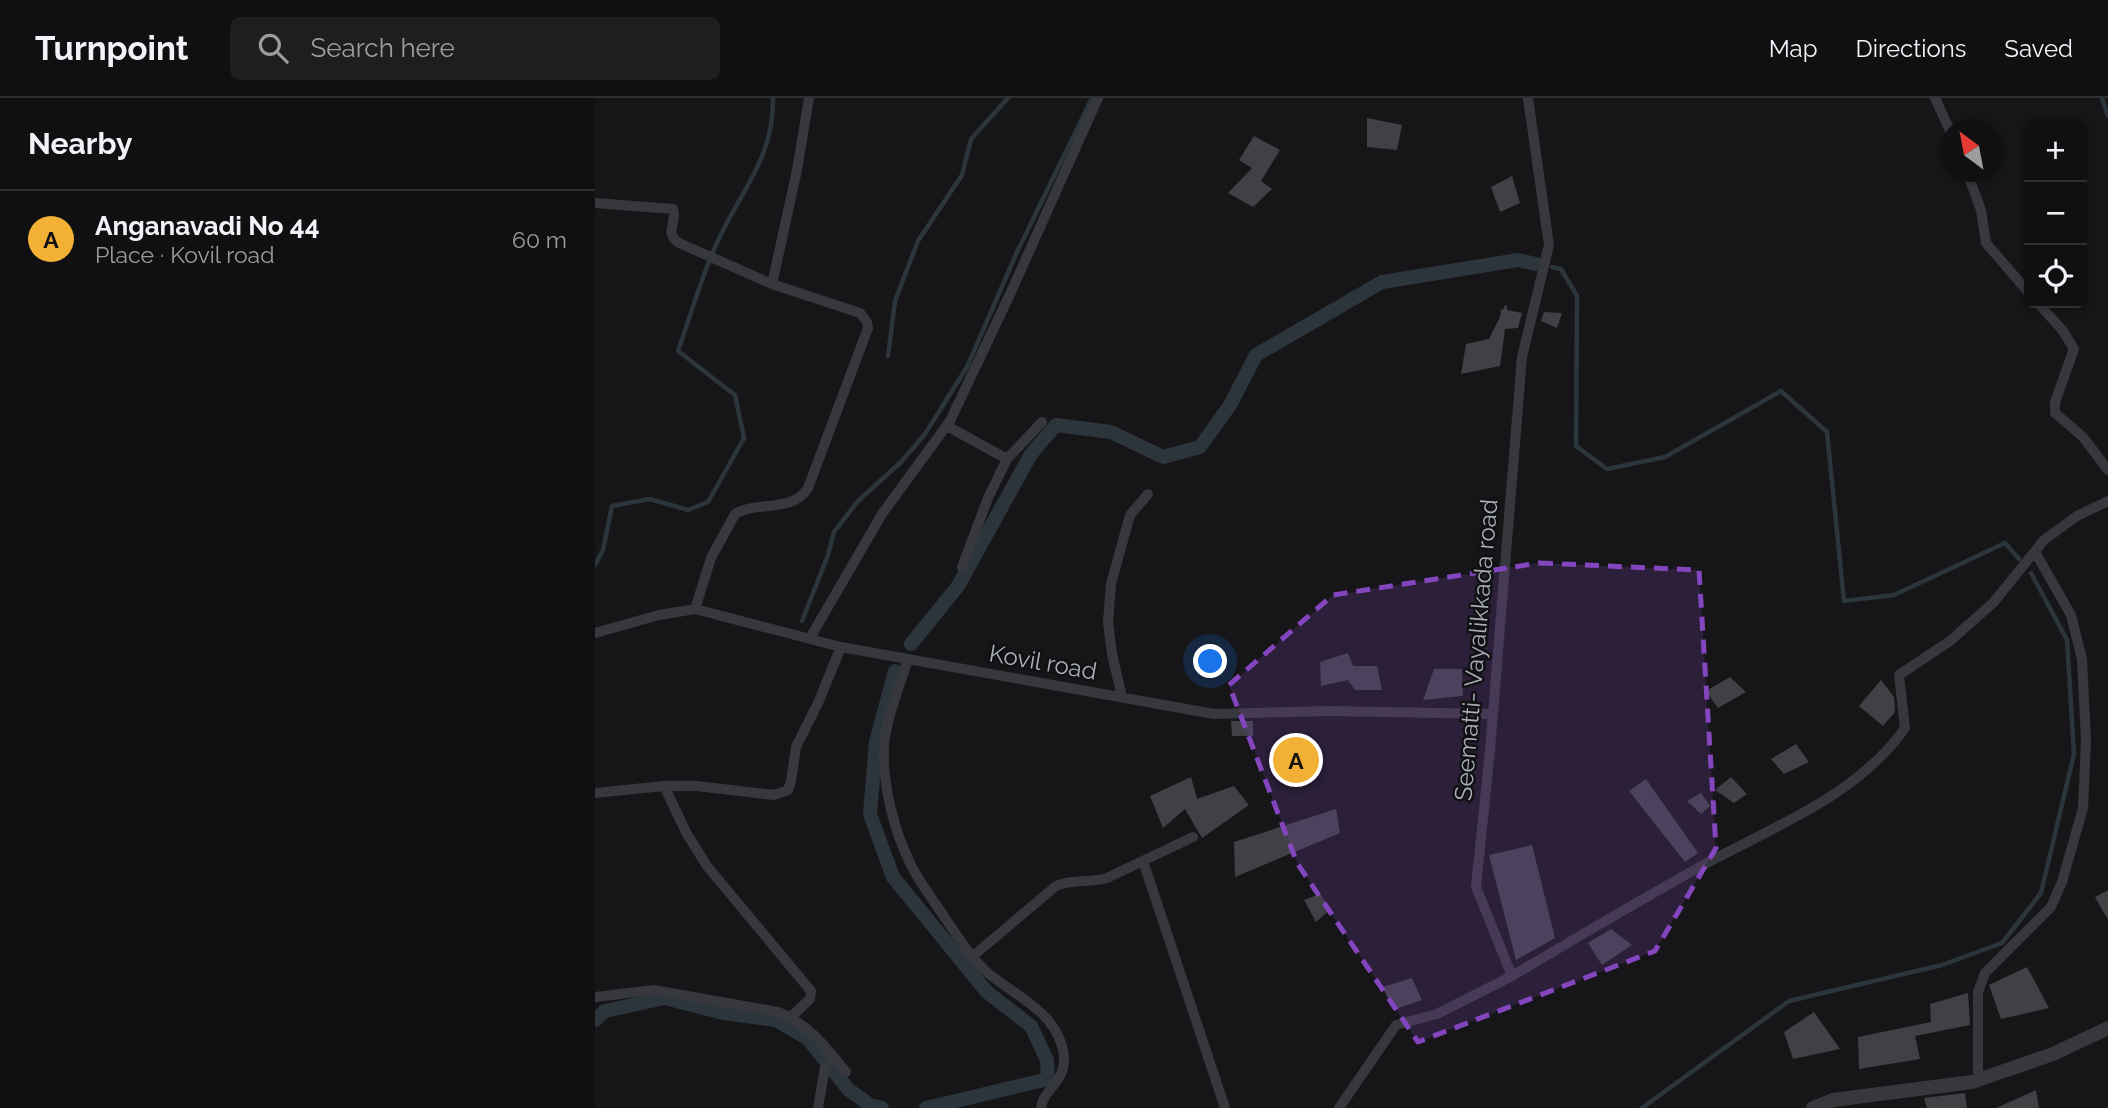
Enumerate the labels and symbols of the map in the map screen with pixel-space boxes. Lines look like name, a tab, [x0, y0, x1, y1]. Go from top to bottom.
north arrow	[1940, 119, 2003, 182]
street label: Seematti- Vayalikkada road	[1448, 498, 1504, 802]
street label: Kovil road	[987, 638, 1099, 686]
your location	[1193, 644, 1227, 678]
pin: A	[1273, 734, 1319, 786]

